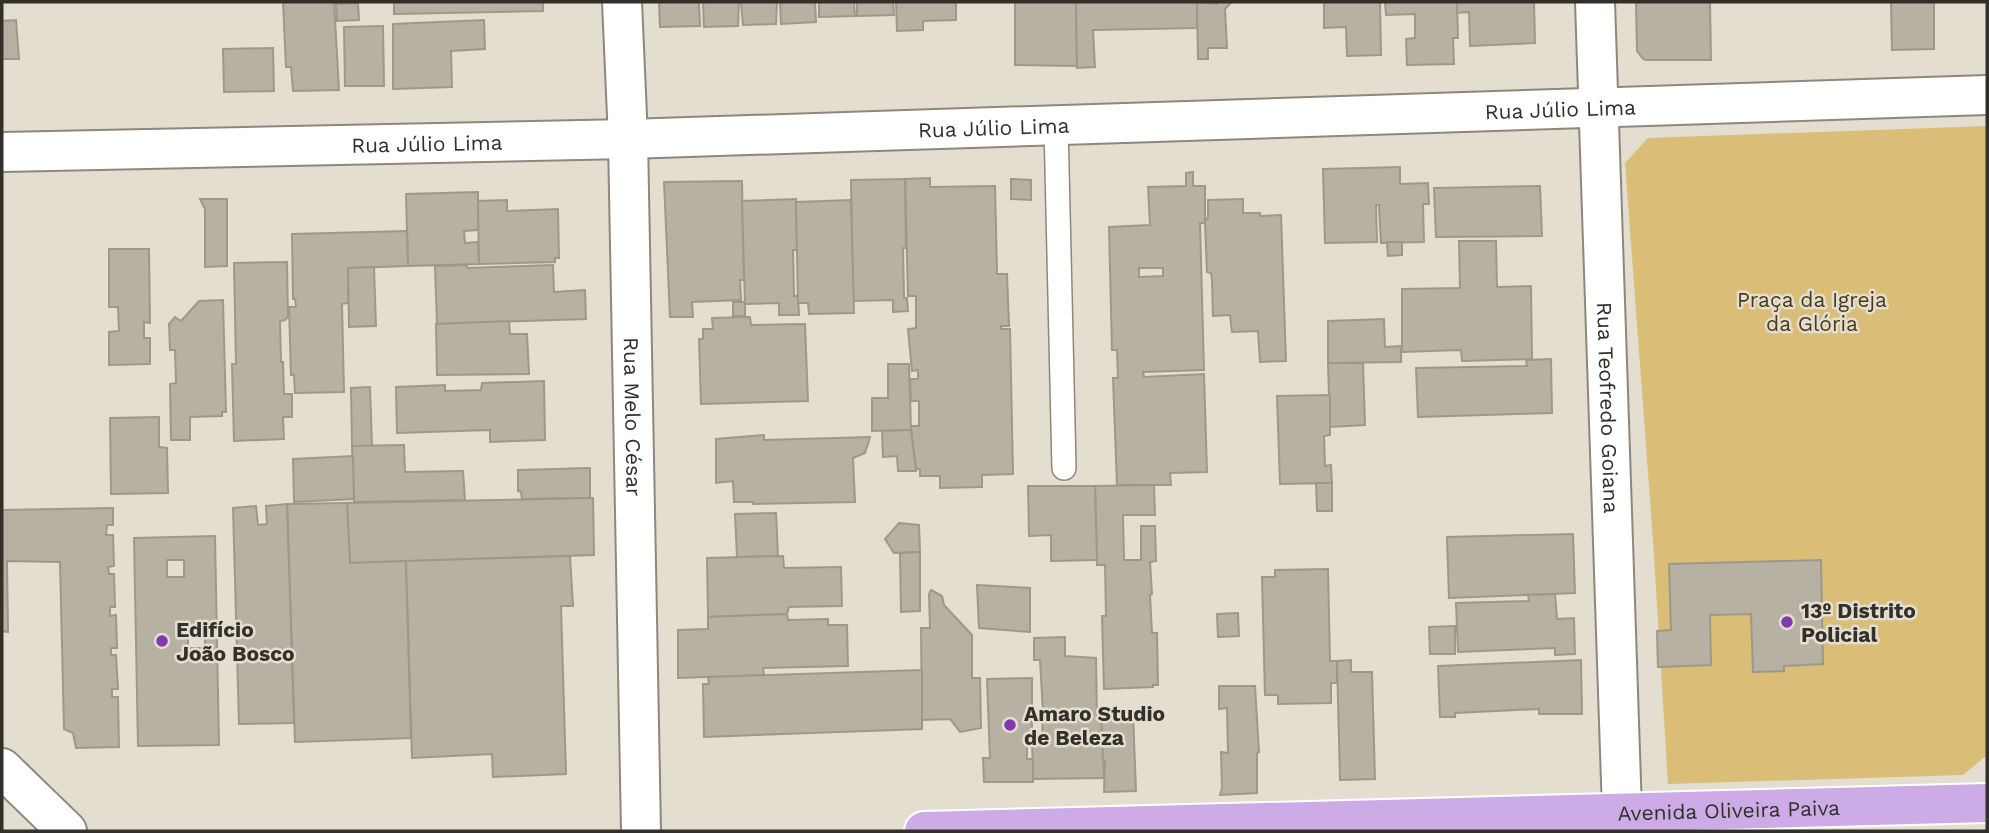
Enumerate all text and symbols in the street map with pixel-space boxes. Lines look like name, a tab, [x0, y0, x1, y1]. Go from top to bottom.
street label: Rua Júlio Lima	[1484, 94, 1637, 124]
street label: Rua Júlio Lima	[918, 112, 1070, 142]
street label: Rua Júlio Lima	[351, 129, 503, 157]
park label: Praça da Igreja da Glória	[1737, 287, 1887, 336]
street label: Rua Teofredo Goiana	[1593, 302, 1625, 514]
street label: Rua Melo César	[619, 337, 647, 497]
place label: 13º Distrito Policial	[1801, 598, 1916, 647]
marker: 13º Distrito Policial	[1779, 614, 1795, 630]
place label: Edifício João Bosco	[176, 617, 295, 666]
marker: Edifício João Bosco	[154, 633, 170, 649]
place label: Amaro Studio de Beleza	[1024, 701, 1165, 750]
marker: Amaro Studio de Beleza	[1002, 717, 1018, 733]
street label: Avenida Oliveira Paiva	[1617, 794, 1840, 825]

